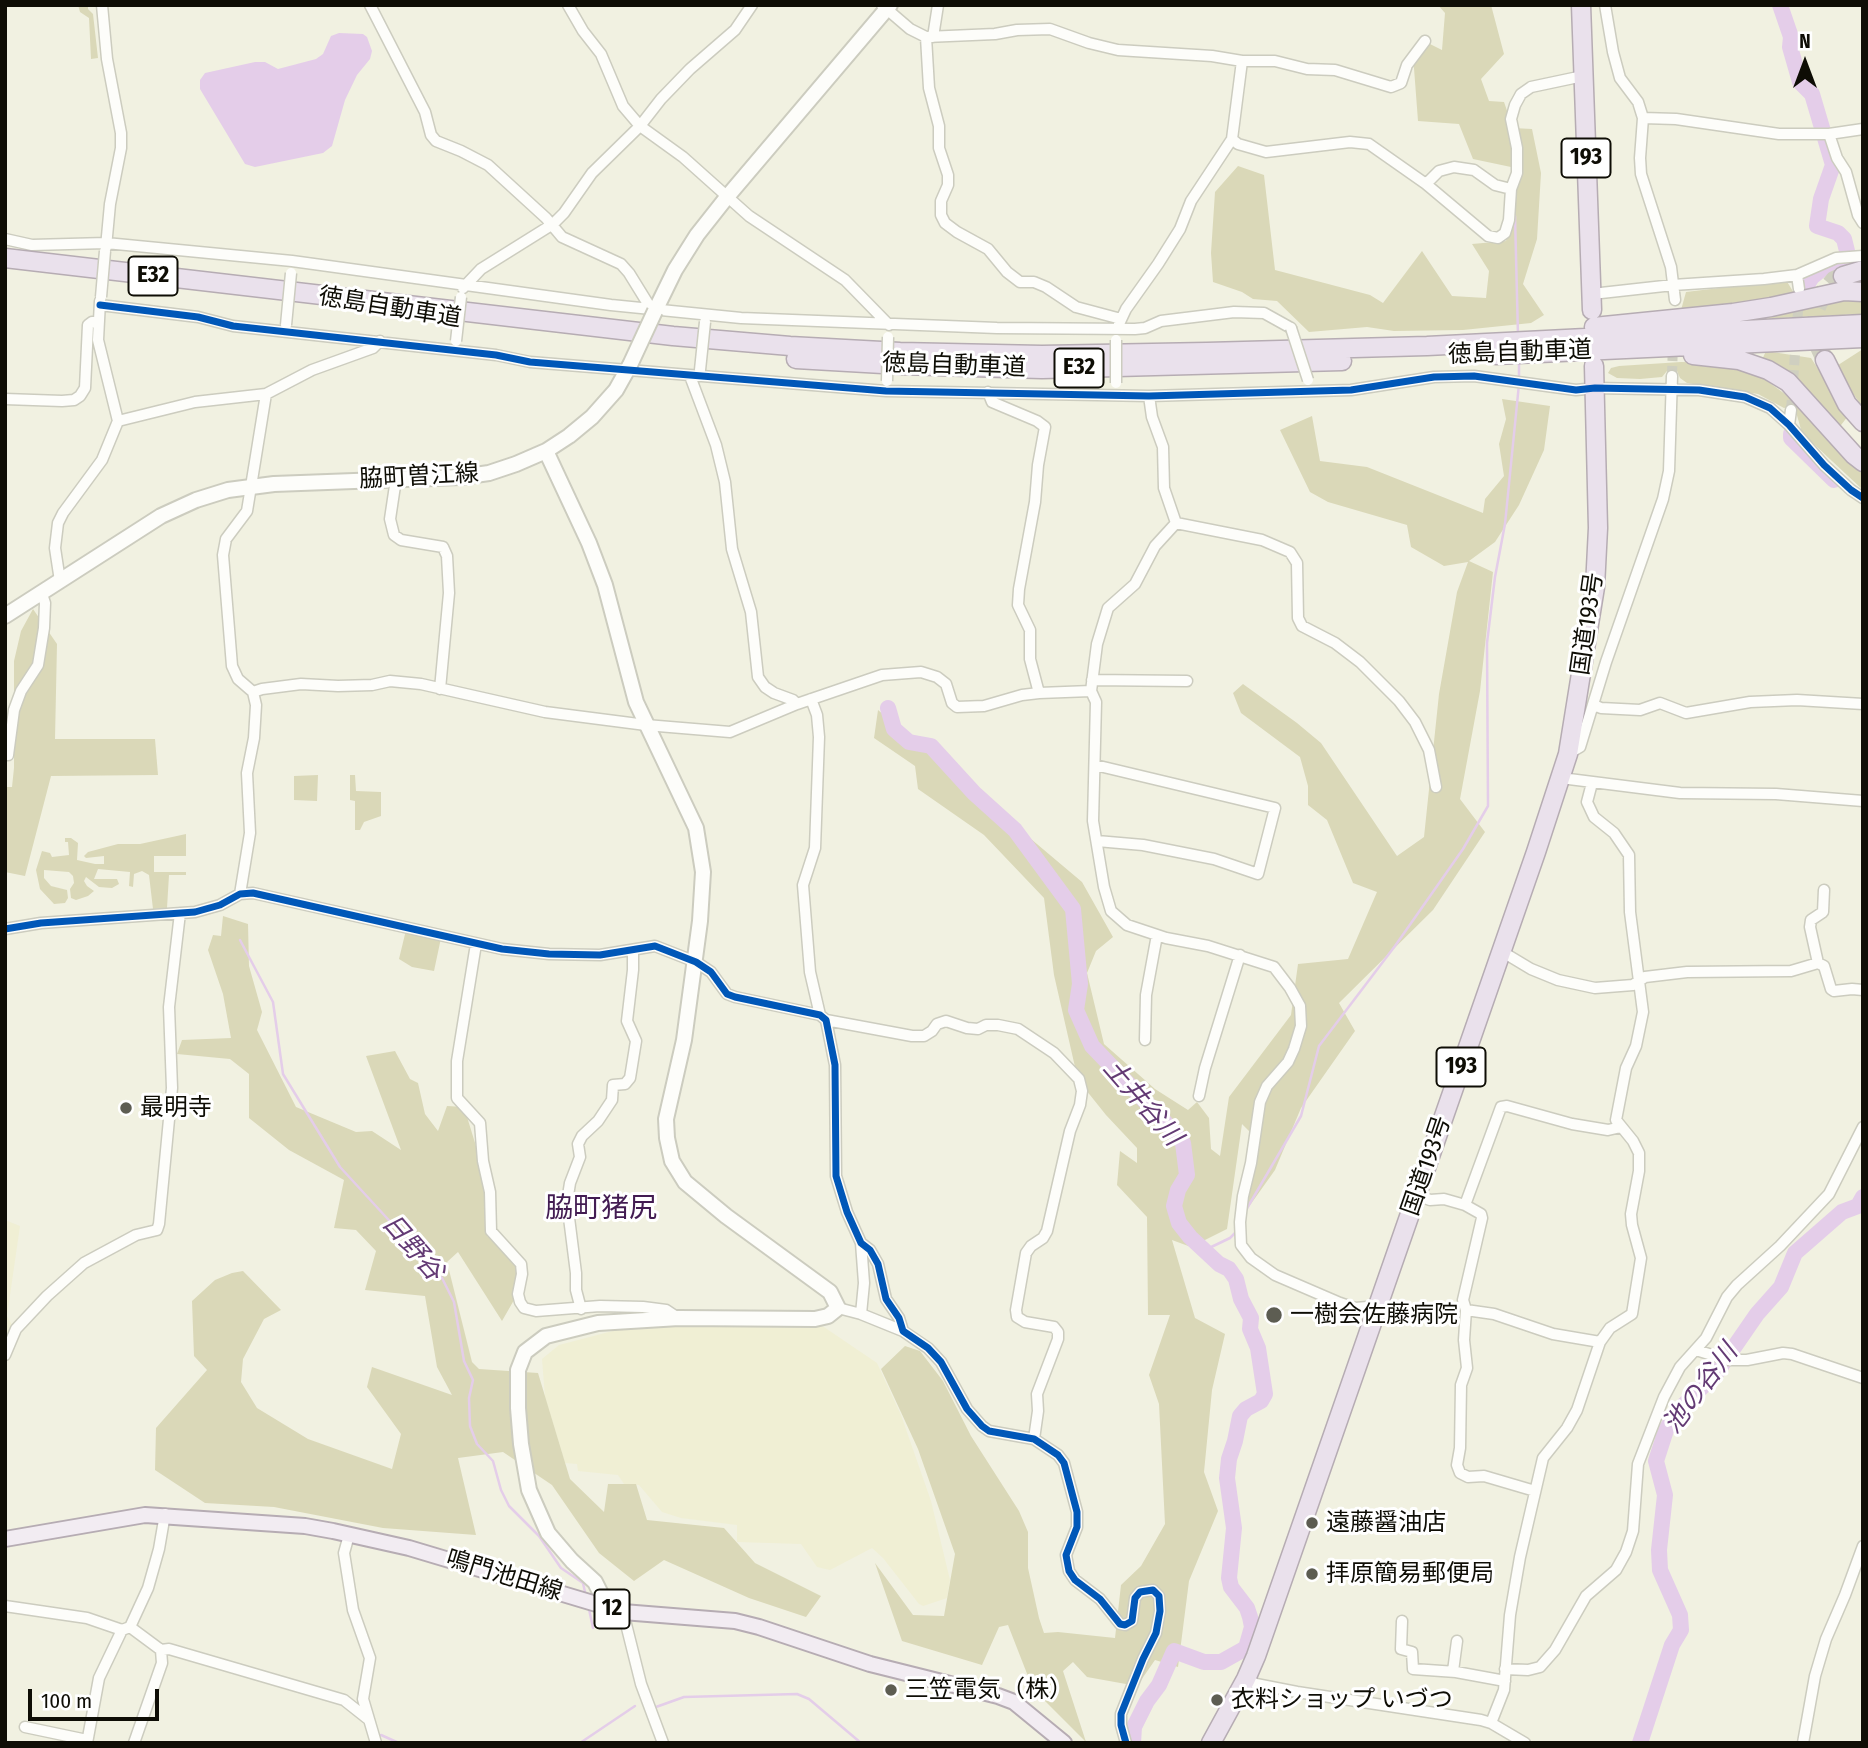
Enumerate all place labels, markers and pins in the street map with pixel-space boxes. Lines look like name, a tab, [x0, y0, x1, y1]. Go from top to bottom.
place label: 最明寺	[140, 1094, 212, 1122]
marker: 最明寺	[118, 1100, 134, 1116]
place label: 一樹会佐藤病院	[1290, 1301, 1458, 1329]
marker: 一樹会佐藤病院	[1264, 1305, 1284, 1325]
place label: 遠藤醤油店	[1326, 1509, 1446, 1537]
marker: 遠藤醤油店	[1304, 1515, 1320, 1531]
place label: 拝原簡易郵便局	[1326, 1560, 1494, 1588]
marker: 拝原簡易郵便局	[1304, 1566, 1320, 1582]
place label: 三笠電気（株）	[905, 1676, 1073, 1704]
marker: 三笠電気（株）	[883, 1682, 899, 1698]
place label: 衣料ショップ いづつ	[1231, 1686, 1453, 1714]
marker: 衣料ショップ いづつ	[1209, 1692, 1225, 1708]

